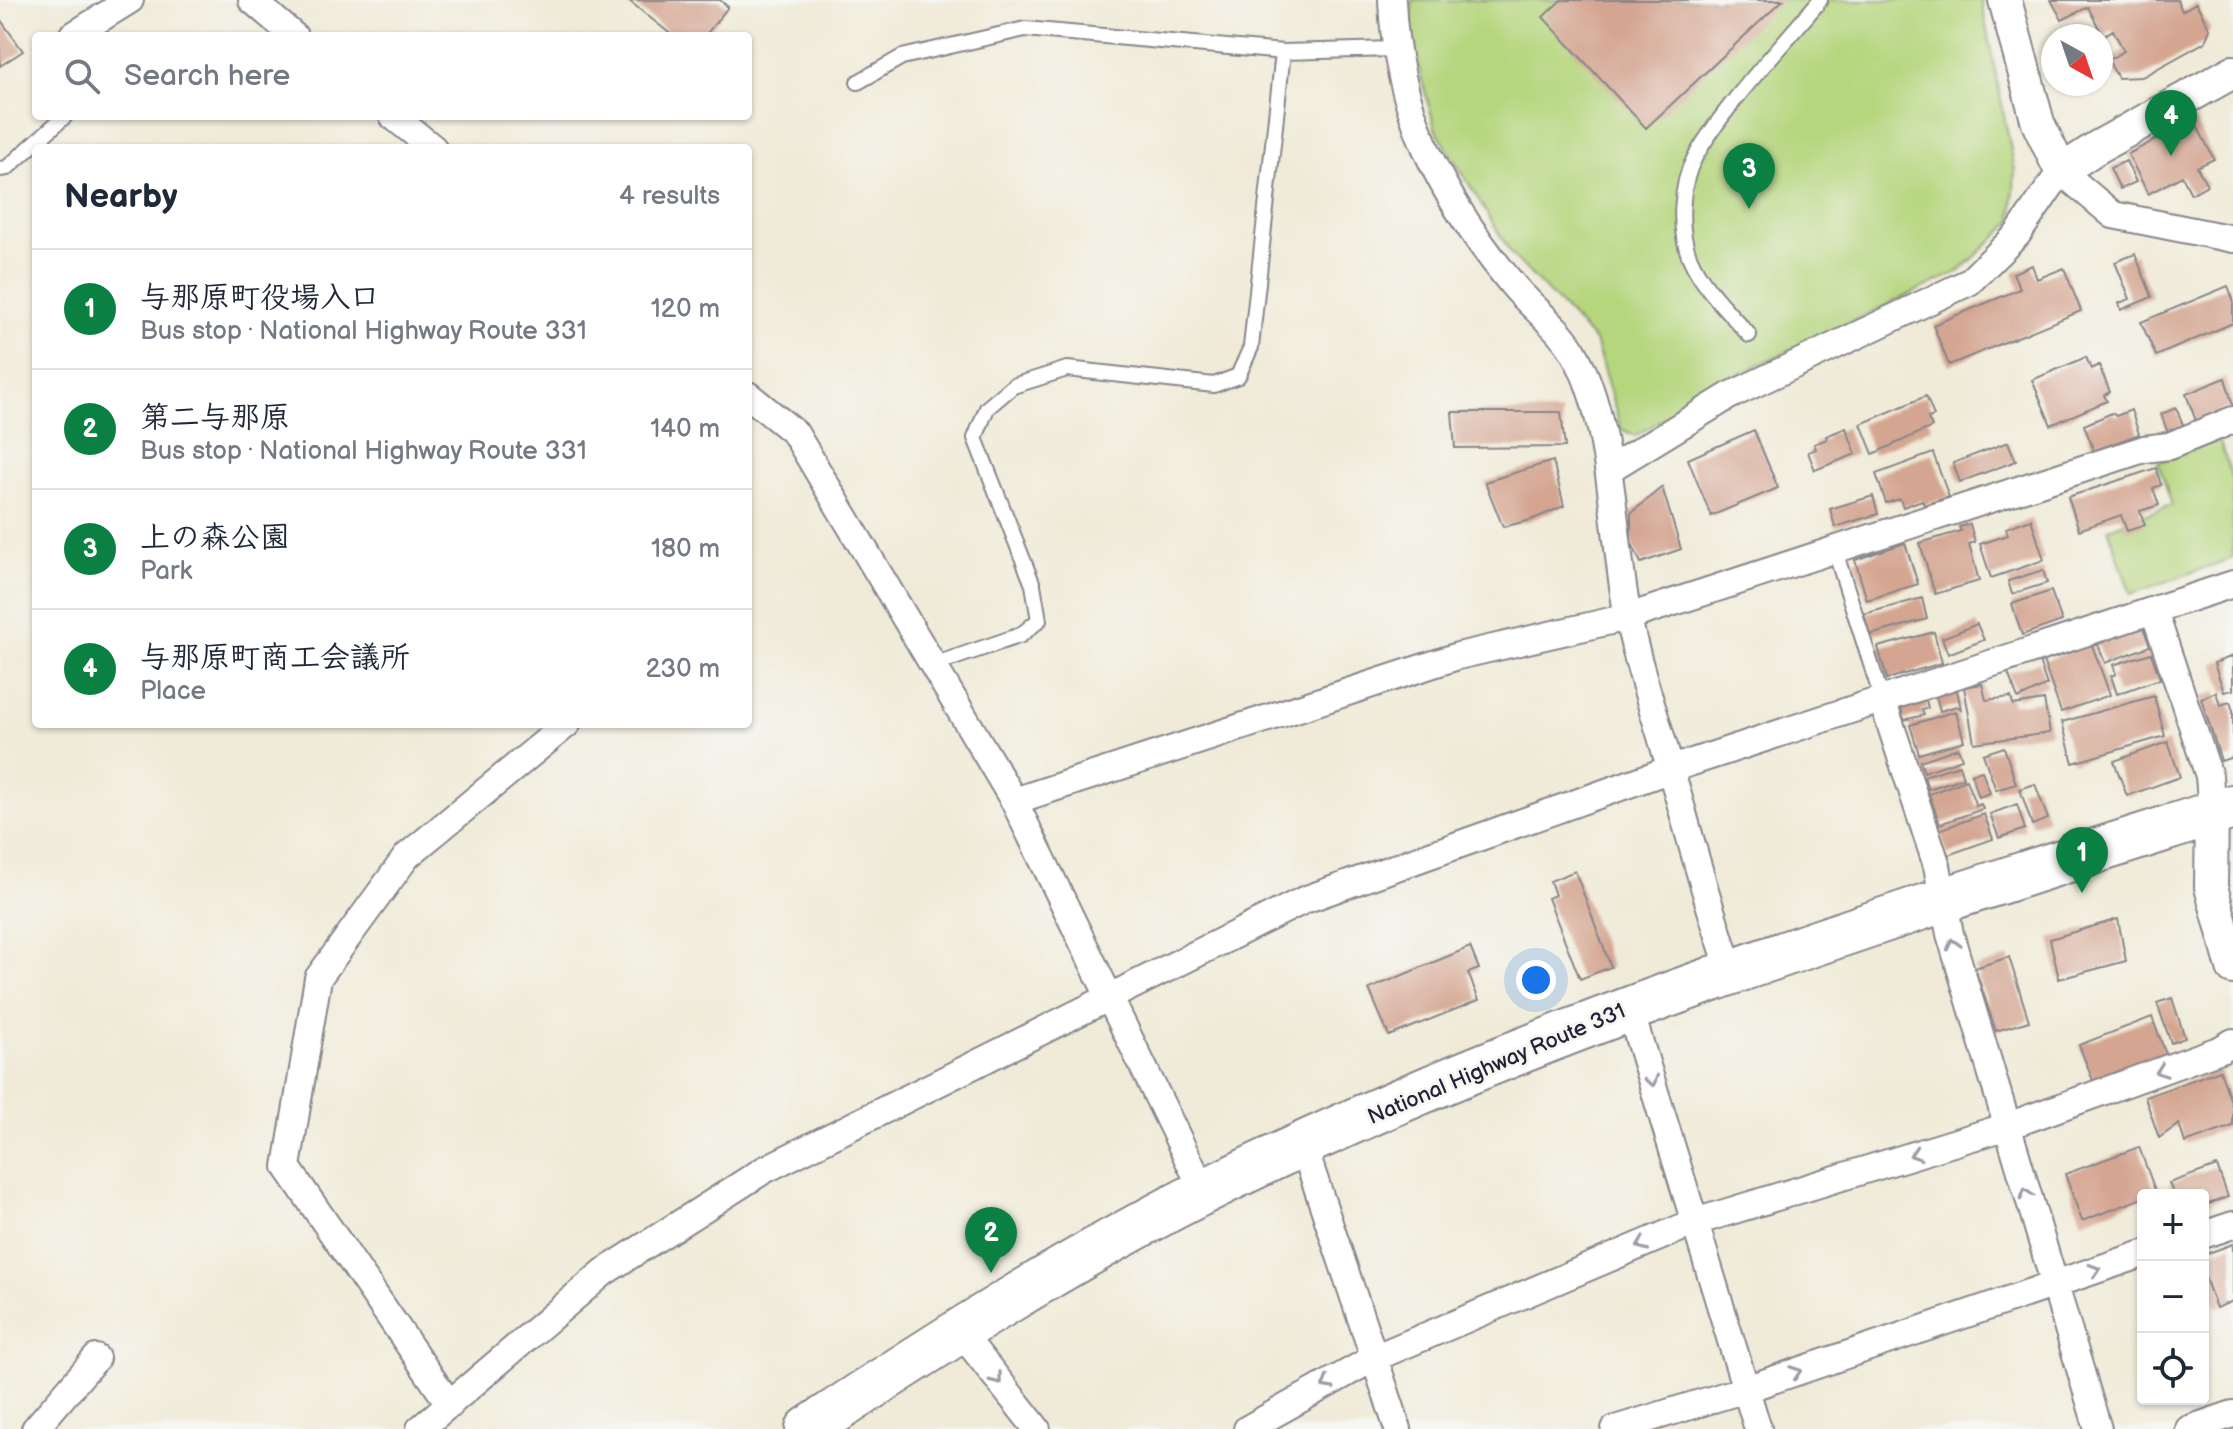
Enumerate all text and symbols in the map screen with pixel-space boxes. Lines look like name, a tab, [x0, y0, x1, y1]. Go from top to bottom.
north arrow	[2041, 24, 2113, 96]
search box	[32, 32, 752, 120]
icon: search	[60, 54, 104, 98]
text: Search here	[124, 58, 290, 94]
pin: 4	[2145, 90, 2197, 156]
pin: 3	[1723, 143, 1775, 209]
text: Nearby	[64, 176, 178, 217]
text: 4 results	[619, 181, 720, 212]
text: 与那原町役場入口	[140, 280, 380, 316]
text: 1	[85, 294, 95, 325]
text: 120 m	[651, 294, 720, 325]
text: Bus stop · National Highway Route 331	[140, 316, 587, 347]
text: 第二与那原	[140, 400, 290, 436]
text: 2	[82, 414, 98, 445]
text: 140 m	[650, 414, 720, 445]
text: Bus stop · National Highway Route 331	[140, 436, 587, 467]
text: 上の森公園	[140, 520, 290, 556]
text: 3	[82, 534, 98, 565]
text: 180 m	[651, 534, 720, 565]
text: Park	[140, 556, 192, 587]
text: 与那原町商工会議所	[140, 640, 410, 676]
text: 4	[82, 654, 98, 685]
text: 230 m	[645, 654, 720, 685]
text: Place	[140, 676, 206, 707]
pin: 1	[2056, 827, 2108, 893]
one-way arrow	[1946, 938, 1963, 952]
your location	[1516, 960, 1556, 1000]
street label: National Highway Route 331	[1364, 998, 1630, 1131]
one-way arrow	[2155, 1061, 2169, 1077]
one-way arrow	[1642, 1074, 1658, 1088]
one-way arrow	[1908, 1145, 1922, 1161]
one-way arrow	[2018, 1188, 2035, 1201]
map controls	[2137, 1189, 2209, 1405]
button: +	[2137, 1189, 2209, 1261]
pin: 2	[965, 1207, 1017, 1273]
one-way arrow	[1636, 1235, 1650, 1251]
button: −	[2137, 1261, 2209, 1333]
one-way arrow	[2088, 1263, 2102, 1279]
button: locate	[2137, 1333, 2209, 1405]
one-way arrow	[1789, 1365, 1803, 1381]
one-way arrow	[988, 1370, 1002, 1385]
one-way arrow	[1322, 1374, 1336, 1390]

